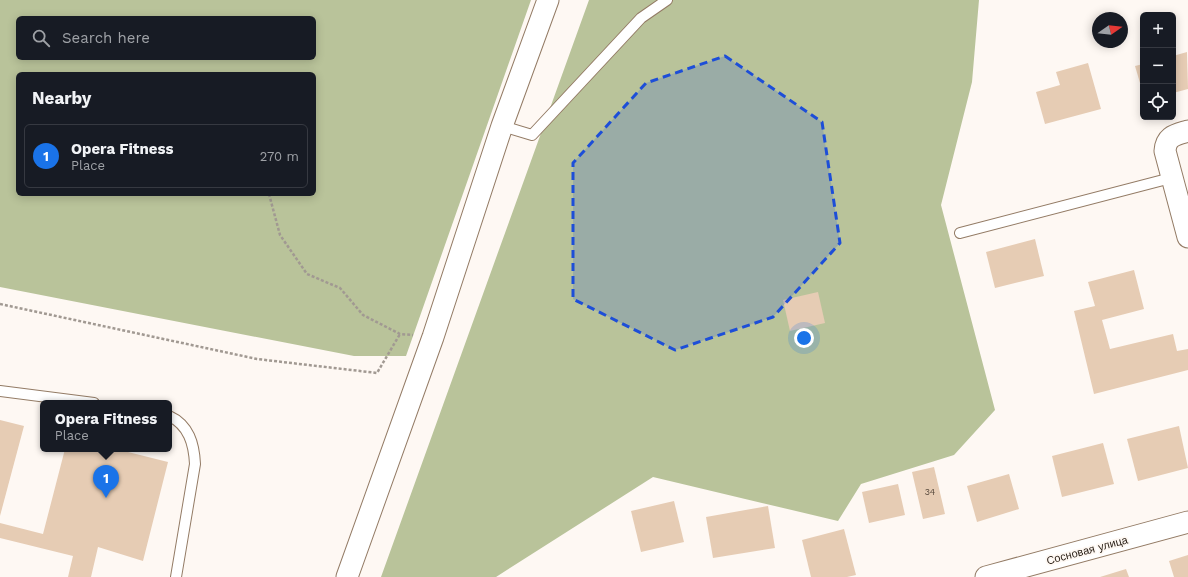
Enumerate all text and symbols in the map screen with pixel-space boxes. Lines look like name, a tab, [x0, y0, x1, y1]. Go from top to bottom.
north arrow	[1092, 12, 1128, 48]
map controls	[1140, 12, 1176, 120]
button: +	[1140, 12, 1176, 48]
search box	[16, 16, 316, 60]
icon: search	[30, 27, 52, 49]
text: Search here	[62, 29, 150, 47]
button: −	[1140, 48, 1176, 84]
button: locate	[1140, 84, 1176, 120]
text: Nearby	[32, 88, 91, 108]
text: Opera Fitness	[71, 140, 173, 158]
text: 1	[43, 149, 49, 164]
text: 270 m	[260, 149, 299, 164]
text: Place	[71, 158, 105, 173]
your location	[794, 328, 814, 348]
popup	[40, 400, 172, 452]
text: Opera Fitness	[55, 410, 157, 428]
text: Place	[55, 428, 89, 443]
pin: 1	[93, 465, 119, 498]
house number: 34	[925, 487, 936, 497]
street label: Сосновая улица	[1045, 533, 1130, 568]

